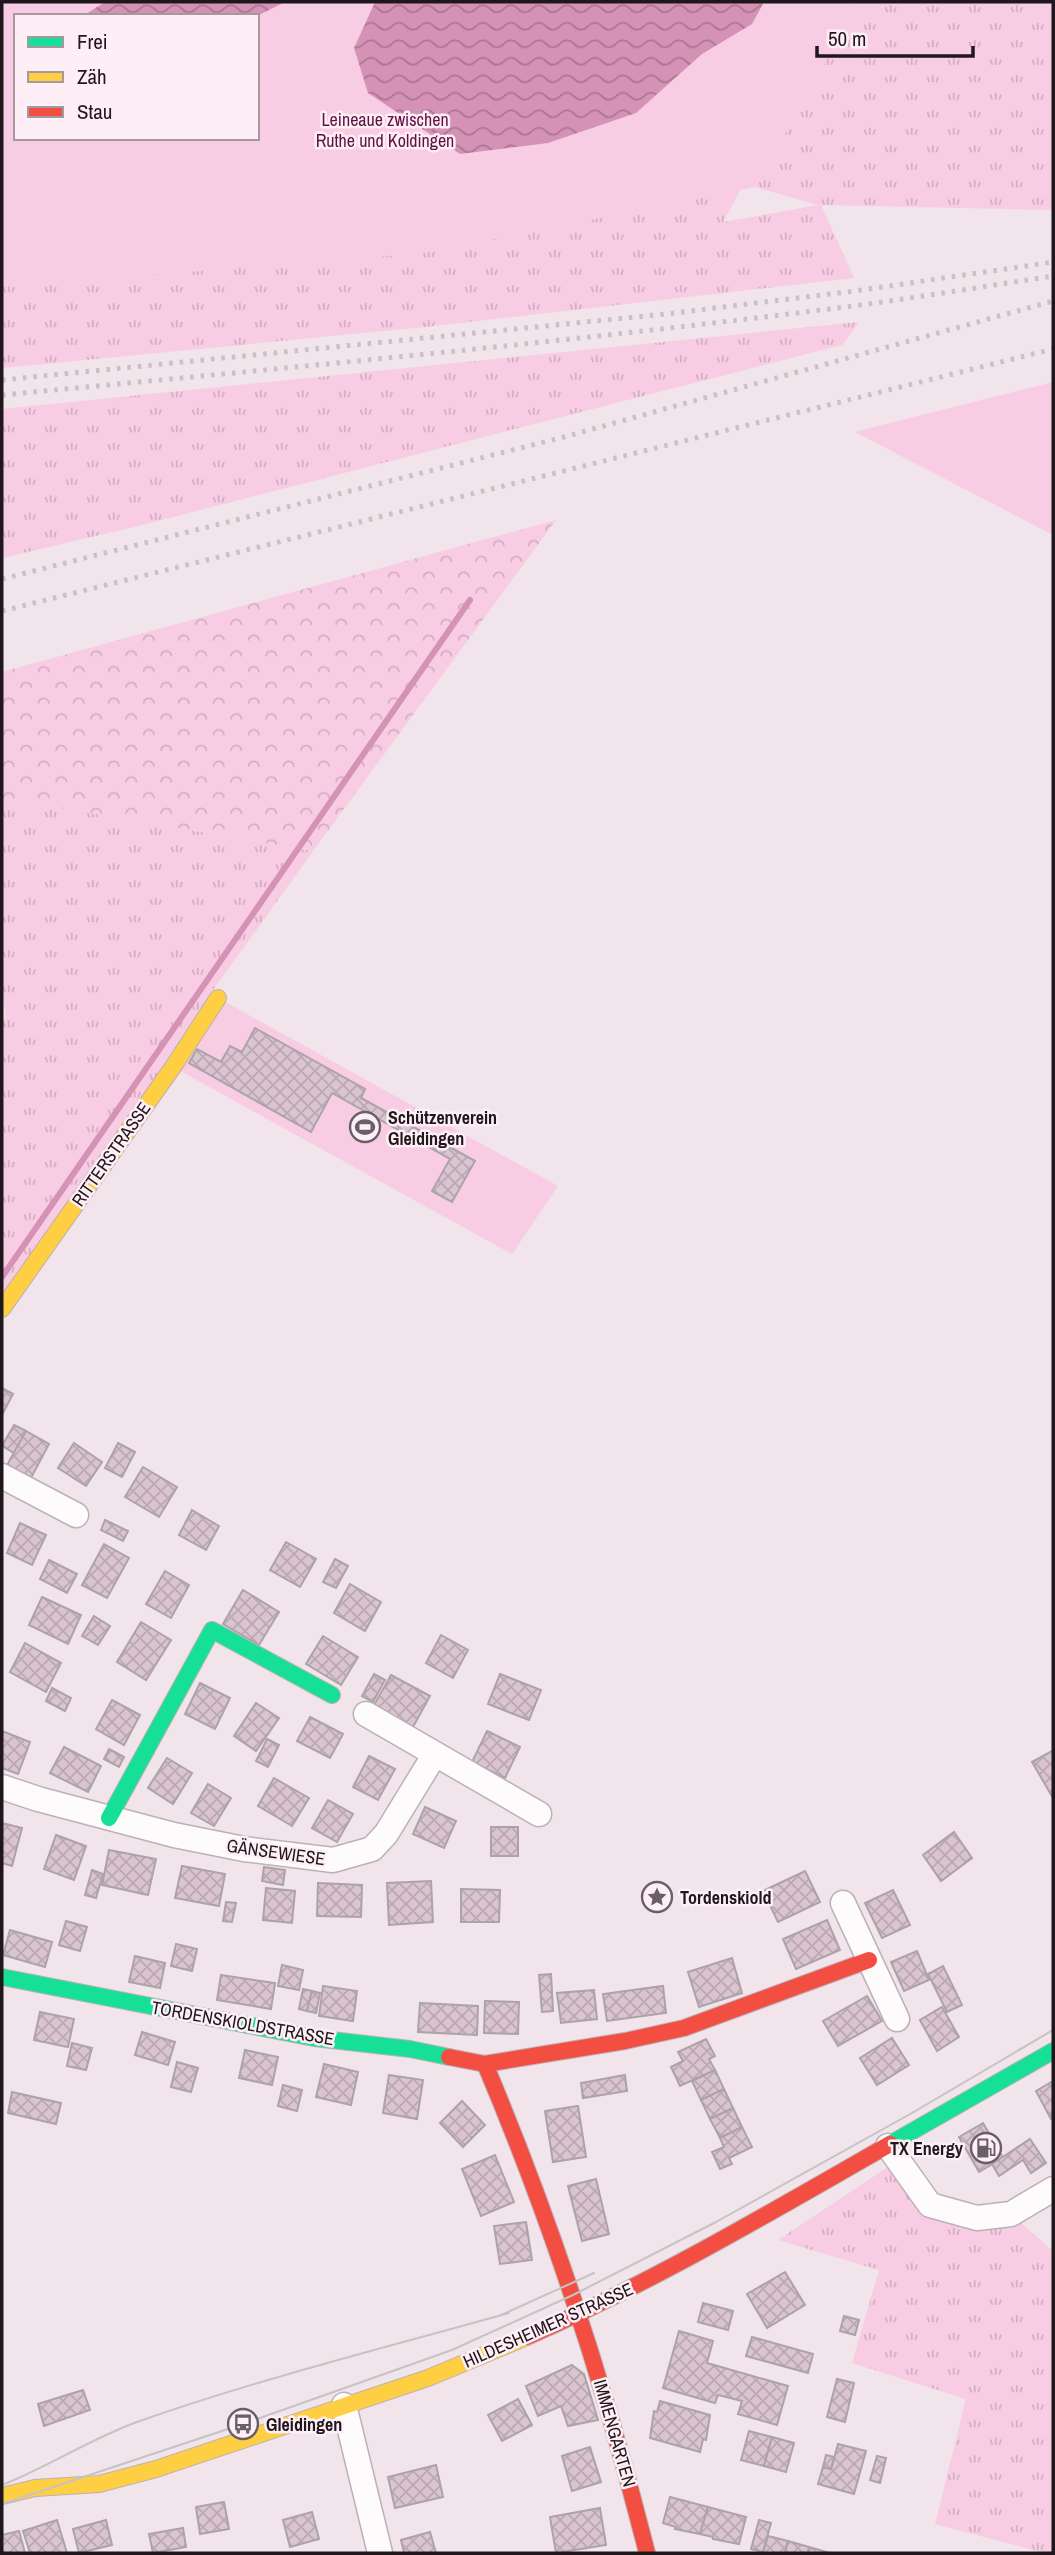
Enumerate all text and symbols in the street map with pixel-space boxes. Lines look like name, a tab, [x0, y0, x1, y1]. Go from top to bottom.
legend	[14, 14, 259, 140]
scale bar	[817, 14, 973, 58]
text: 50 m	[828, 24, 866, 53]
text: Frei	[77, 27, 108, 56]
text: Zäh	[77, 62, 107, 91]
text: Stau	[77, 97, 112, 126]
park label: Leineaue zwischen Ruthe und Koldingen	[316, 107, 454, 153]
street label: RITTERSTRASSE	[66, 1097, 156, 1211]
place label: Schützenverein Gleidingen	[388, 1105, 497, 1151]
sports icon: Schützenverein Gleidingen	[348, 1110, 382, 1144]
street label: GÄNSEWIESE	[225, 1833, 327, 1871]
place icon: Tordenskiold	[640, 1880, 674, 1914]
place label: Tordenskiold	[680, 1885, 772, 1910]
street label: TORDENSKIOLDSTRASSE	[150, 1995, 336, 2051]
fuel station icon: TX Energy	[969, 2131, 1003, 2165]
place label: TX Energy	[890, 2136, 964, 2161]
street label: HILDESHEIMER STRASSE	[459, 2276, 637, 2374]
street label: IMMENGARTEN	[588, 2376, 642, 2490]
bus stop icon: Gleidingen	[226, 2407, 260, 2441]
place label: Gleidingen	[266, 2412, 342, 2437]

